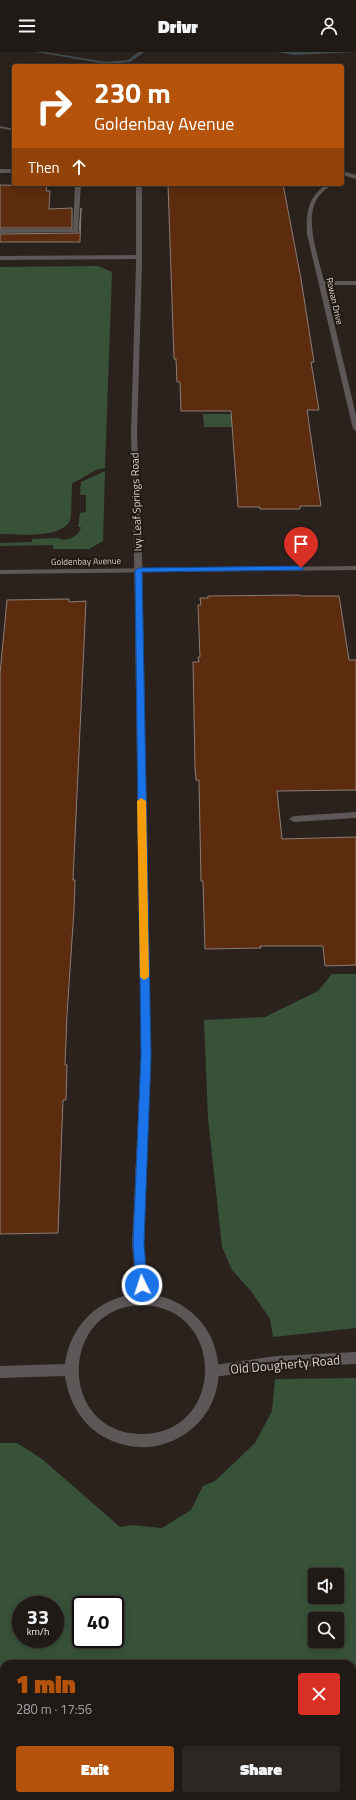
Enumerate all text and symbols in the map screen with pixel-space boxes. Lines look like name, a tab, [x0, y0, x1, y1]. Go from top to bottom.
text: Drivr	[158, 13, 198, 40]
icon: menu	[16, 15, 38, 37]
icon: person	[318, 15, 340, 37]
text: 230 m	[94, 71, 171, 114]
icon: right	[28, 80, 80, 132]
text: Goldenbay Avenue	[94, 110, 234, 137]
text: Then	[28, 156, 60, 179]
icon: ahead	[68, 156, 90, 178]
street label: Rowan Drive	[323, 276, 347, 326]
street label: Ivy Leaf Springs Road	[126, 452, 146, 552]
pin	[284, 527, 318, 568]
icon: arrive	[290, 533, 312, 555]
street label: Goldenbay Avenue	[51, 554, 122, 568]
position arrow	[121, 1264, 163, 1306]
street label: Old Dougherty Road	[229, 1349, 341, 1379]
map controls	[308, 1568, 344, 1648]
button: sound	[308, 1568, 344, 1604]
speed limit sign: 40	[72, 1596, 124, 1648]
text: 33	[27, 1601, 49, 1632]
button: search	[308, 1612, 344, 1648]
text: km/h	[27, 1624, 49, 1639]
text: 1 min	[16, 1666, 76, 1702]
button: close	[298, 1673, 340, 1715]
text: 280 m · 17:56	[16, 1699, 92, 1719]
button: Exit	[16, 1746, 174, 1792]
button: Share	[182, 1746, 340, 1792]

